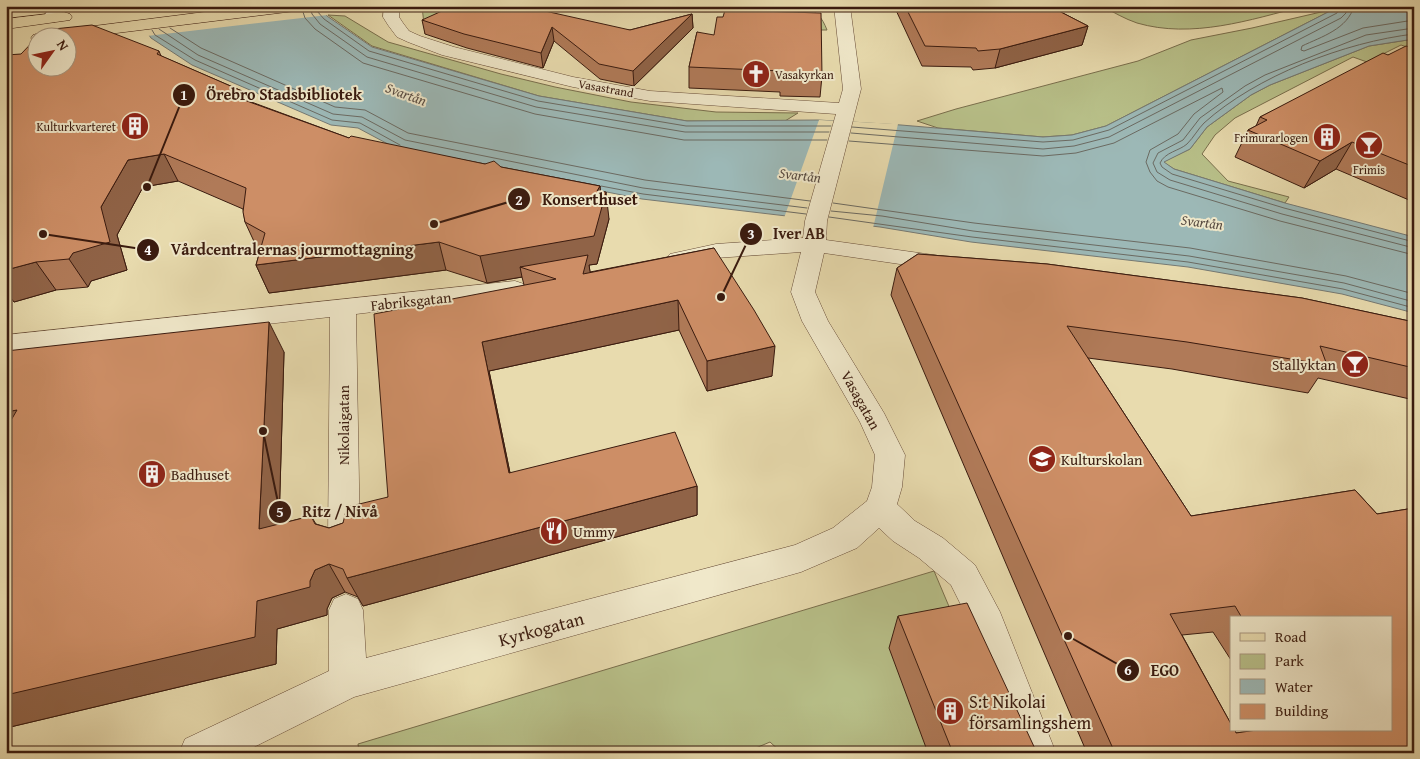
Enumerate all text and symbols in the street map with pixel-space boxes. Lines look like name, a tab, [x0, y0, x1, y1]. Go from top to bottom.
north arrow	[28, 28, 78, 78]
text: N	[52, 36, 74, 55]
church icon: Vasakyrkan	[741, 59, 771, 89]
place label: Vasakyrkan	[775, 66, 834, 83]
street label: Vasastrand	[577, 75, 636, 101]
water label: Svartån	[383, 77, 429, 111]
callout: Örebro Stadsbibliotek	[171, 79, 372, 110]
text: Örebro Stadsbibliotek	[206, 82, 363, 106]
text: 1	[180, 84, 188, 105]
building icon: Kulturkvarteret	[120, 111, 150, 141]
place label: Kulturkvarteret	[36, 118, 117, 135]
building icon: Frimurarlogen	[1312, 122, 1342, 152]
place label: Frimurarlogen	[1234, 129, 1308, 146]
bar icon: Frimis	[1354, 130, 1384, 160]
place label: Frimis	[1353, 161, 1385, 178]
water label: Svartån	[778, 163, 822, 187]
callout: Konserthuset	[507, 184, 647, 215]
text: Konserthuset	[542, 187, 638, 211]
text: 2	[515, 189, 523, 210]
water label: Svartån	[1180, 210, 1224, 234]
callout: Iver AB	[738, 218, 835, 249]
text: Iver AB	[773, 221, 825, 245]
text: 3	[747, 223, 755, 244]
callout: Vårdcentralernas jourmottagning	[136, 234, 423, 265]
text: Vårdcentralernas jourmottagning	[171, 237, 414, 261]
text: 4	[144, 239, 152, 260]
street label: Fabriksgatan	[370, 286, 453, 316]
bar icon: Stallyktan	[1340, 349, 1370, 379]
place label: Stallyktan	[1272, 354, 1337, 375]
street label: Vasagatan	[836, 367, 886, 434]
street label: Nikolaigatan	[333, 384, 354, 465]
school or university icon: Kulturskolan	[1027, 444, 1057, 474]
place label: Kulturskolan	[1061, 449, 1143, 470]
building icon: Badhuset	[137, 459, 167, 489]
place label: Badhuset	[171, 464, 230, 485]
callout: Ritz / Nivå	[268, 496, 388, 527]
text: Ritz / Nivå	[302, 499, 378, 523]
text: 5	[276, 501, 284, 522]
restaurant icon: Ummy	[539, 516, 569, 546]
place label: Ummy	[573, 521, 615, 542]
street label: Kyrkogatan	[495, 605, 587, 653]
legend	[1230, 616, 1392, 732]
text: Road	[1275, 626, 1306, 647]
text: Park	[1275, 650, 1304, 671]
callout: EGO	[1116, 655, 1189, 686]
text: EGO	[1151, 658, 1179, 682]
text: 6	[1124, 659, 1132, 680]
text: Water	[1275, 676, 1313, 697]
place label: S:t Nikolai församlingshem	[969, 688, 1092, 736]
building icon: S:t Nikolai församlingshem	[935, 696, 965, 726]
text: Building	[1275, 700, 1329, 721]

